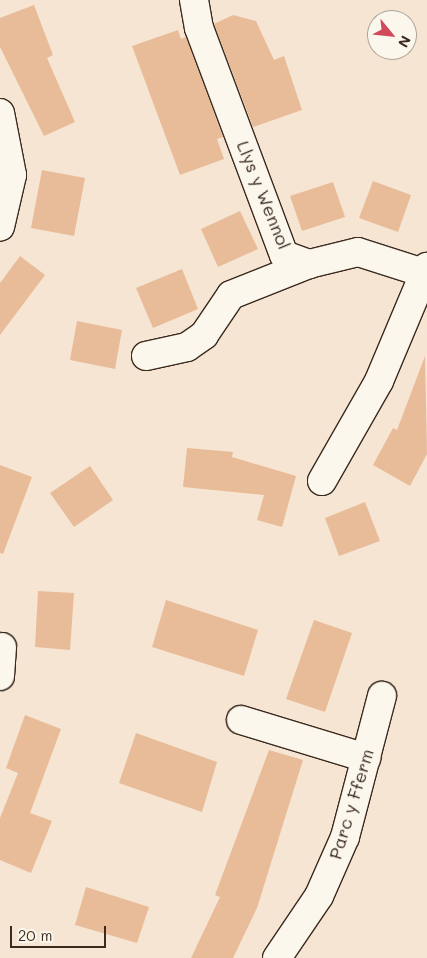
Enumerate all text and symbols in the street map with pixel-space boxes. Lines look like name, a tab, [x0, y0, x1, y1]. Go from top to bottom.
north arrow	[367, 10, 417, 60]
text: N	[394, 33, 416, 51]
street label: Llys y Wennol	[232, 138, 296, 252]
street label: Parc y Fferm	[324, 746, 378, 862]
scale bar	[12, 916, 109, 948]
text: 20 m	[18, 925, 52, 945]

